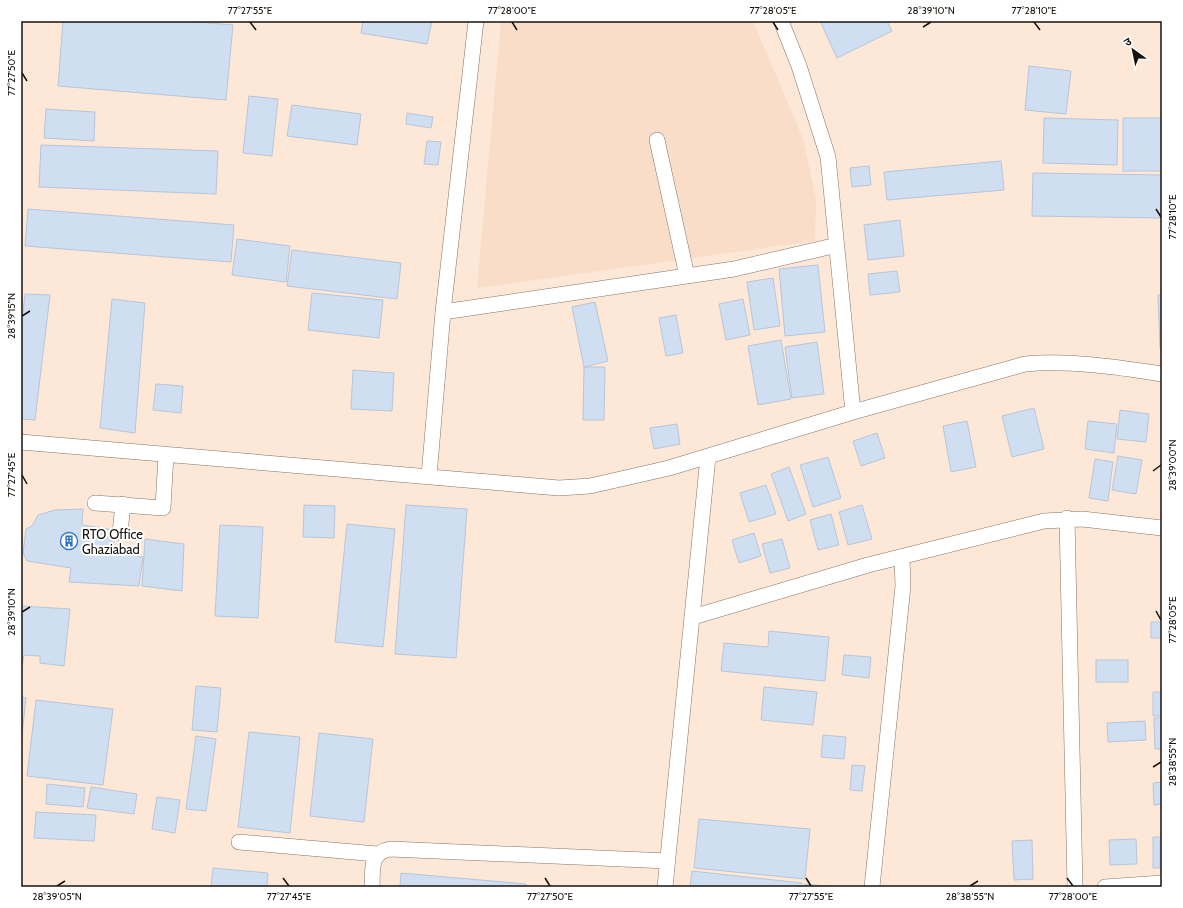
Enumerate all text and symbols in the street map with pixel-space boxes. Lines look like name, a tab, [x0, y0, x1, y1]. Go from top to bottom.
text: 77°27'55"E	[228, 4, 273, 17]
text: 77°28'00"E	[488, 4, 537, 17]
text: 77°28'05"E	[749, 4, 797, 17]
text: 28°39'10"N	[907, 4, 955, 17]
text: 77°28'10"E	[1012, 4, 1057, 17]
north arrow	[1113, 30, 1153, 70]
text: उ	[1121, 34, 1135, 49]
text: 77°27'50"E	[5, 49, 18, 96]
text: 77°28'10"E	[1166, 194, 1179, 240]
text: 28°39'15"N	[5, 293, 18, 339]
text: 28°39'00"N	[1166, 439, 1179, 491]
text: 77°27'45"E	[5, 452, 18, 497]
place label: RTO Office Ghaziabad	[82, 526, 143, 557]
building icon: RTO Office Ghaziabad	[59, 531, 79, 551]
text: 28°39'10"N	[5, 588, 18, 636]
text: 77°28'05"E	[1166, 596, 1179, 644]
text: 28°38'55"N	[1166, 738, 1179, 786]
text: 28°39'05"N	[32, 890, 82, 903]
text: 77°27'45"E	[267, 890, 312, 903]
text: 77°27'50"E	[527, 890, 574, 903]
text: 77°27'55"E	[789, 890, 834, 903]
text: 28°38'55"N	[946, 890, 994, 903]
text: 77°28'00"E	[1049, 890, 1098, 903]

